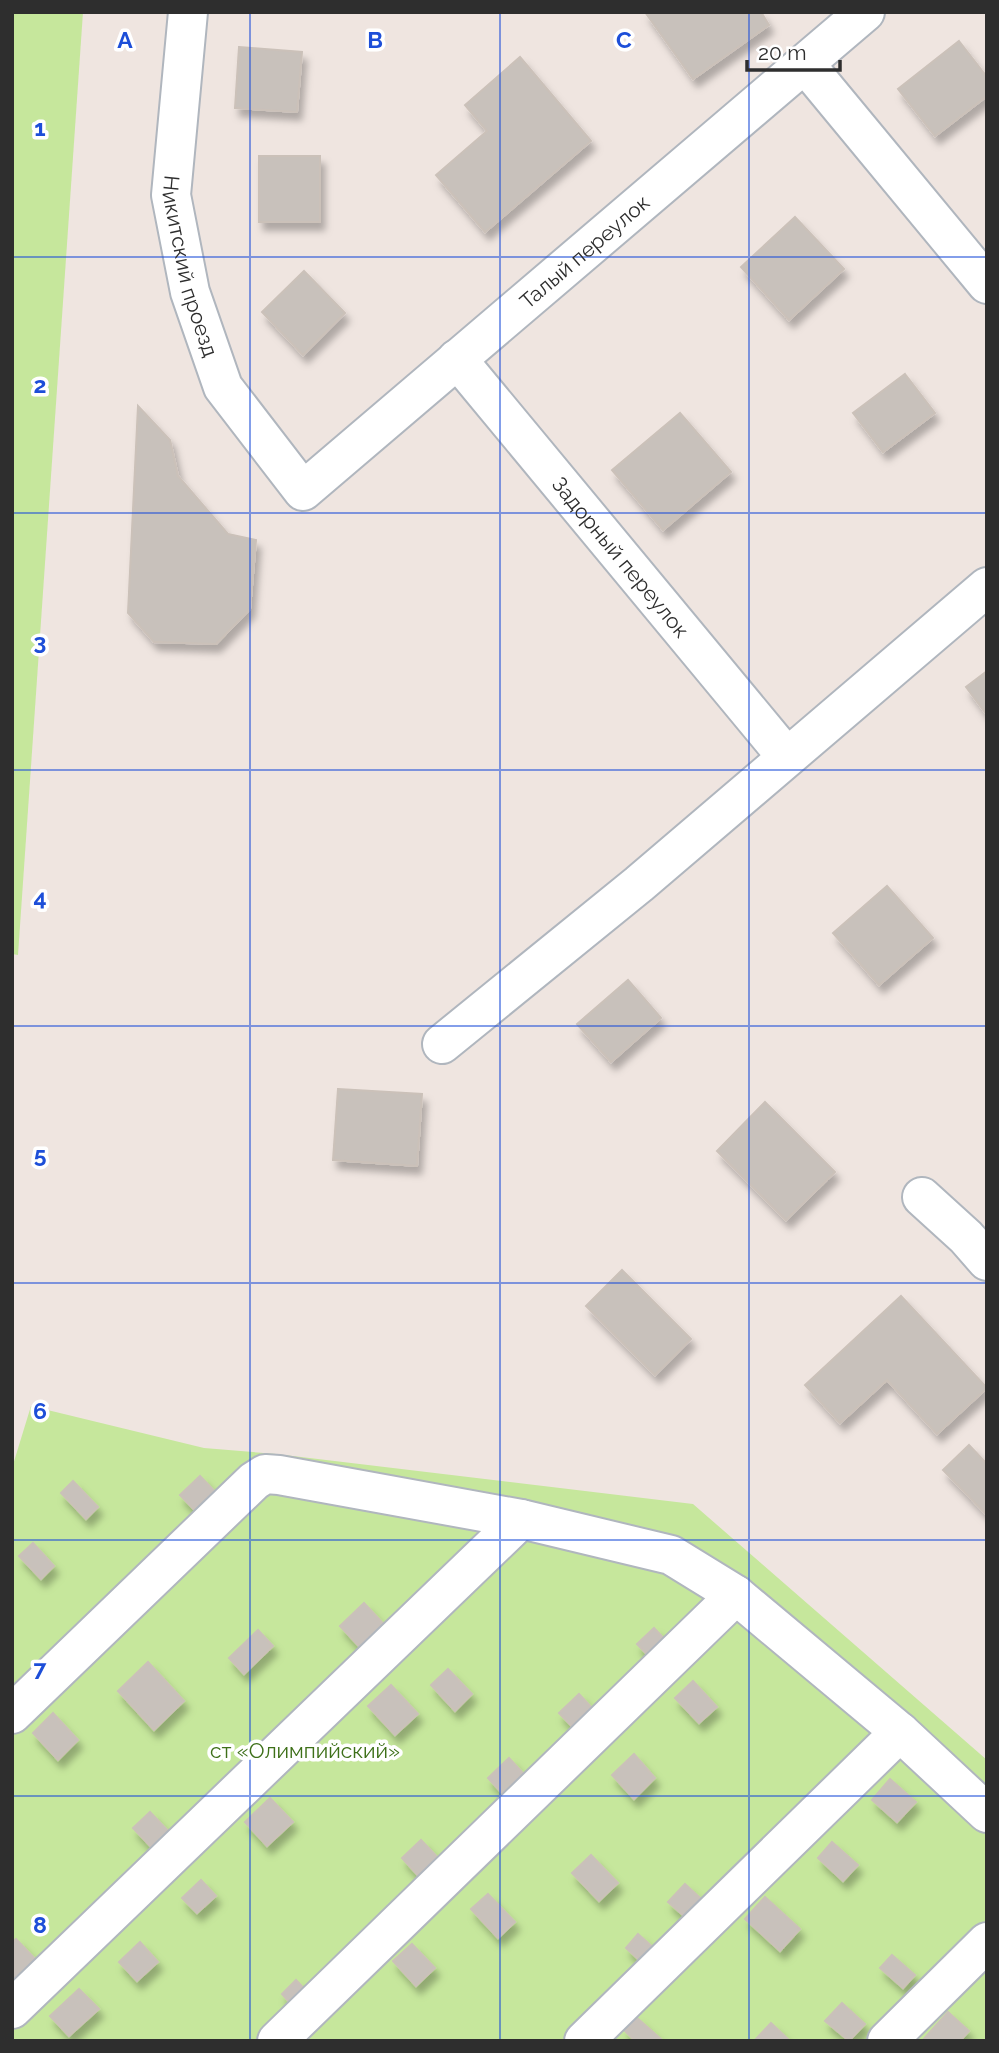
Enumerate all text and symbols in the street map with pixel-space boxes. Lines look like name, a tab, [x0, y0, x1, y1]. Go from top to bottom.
text: A	[117, 26, 133, 53]
text: B	[367, 26, 383, 53]
text: C	[616, 26, 632, 53]
scale bar	[747, 28, 840, 72]
text: 20 m	[758, 40, 806, 65]
text: 1	[34, 114, 46, 141]
street label: Никитский проезд	[158, 174, 224, 360]
street label: Талый переулок	[514, 189, 654, 313]
text: 2	[34, 371, 46, 398]
street label: Задорный переулок	[547, 472, 695, 642]
text: 3	[34, 628, 46, 655]
text: 4	[33, 884, 47, 911]
text: 5	[34, 1141, 47, 1168]
text: 6	[33, 1397, 47, 1424]
text: 7	[34, 1654, 47, 1681]
park label: ст «Олимпийский»	[210, 1738, 400, 1763]
text: 8	[33, 1911, 47, 1938]

